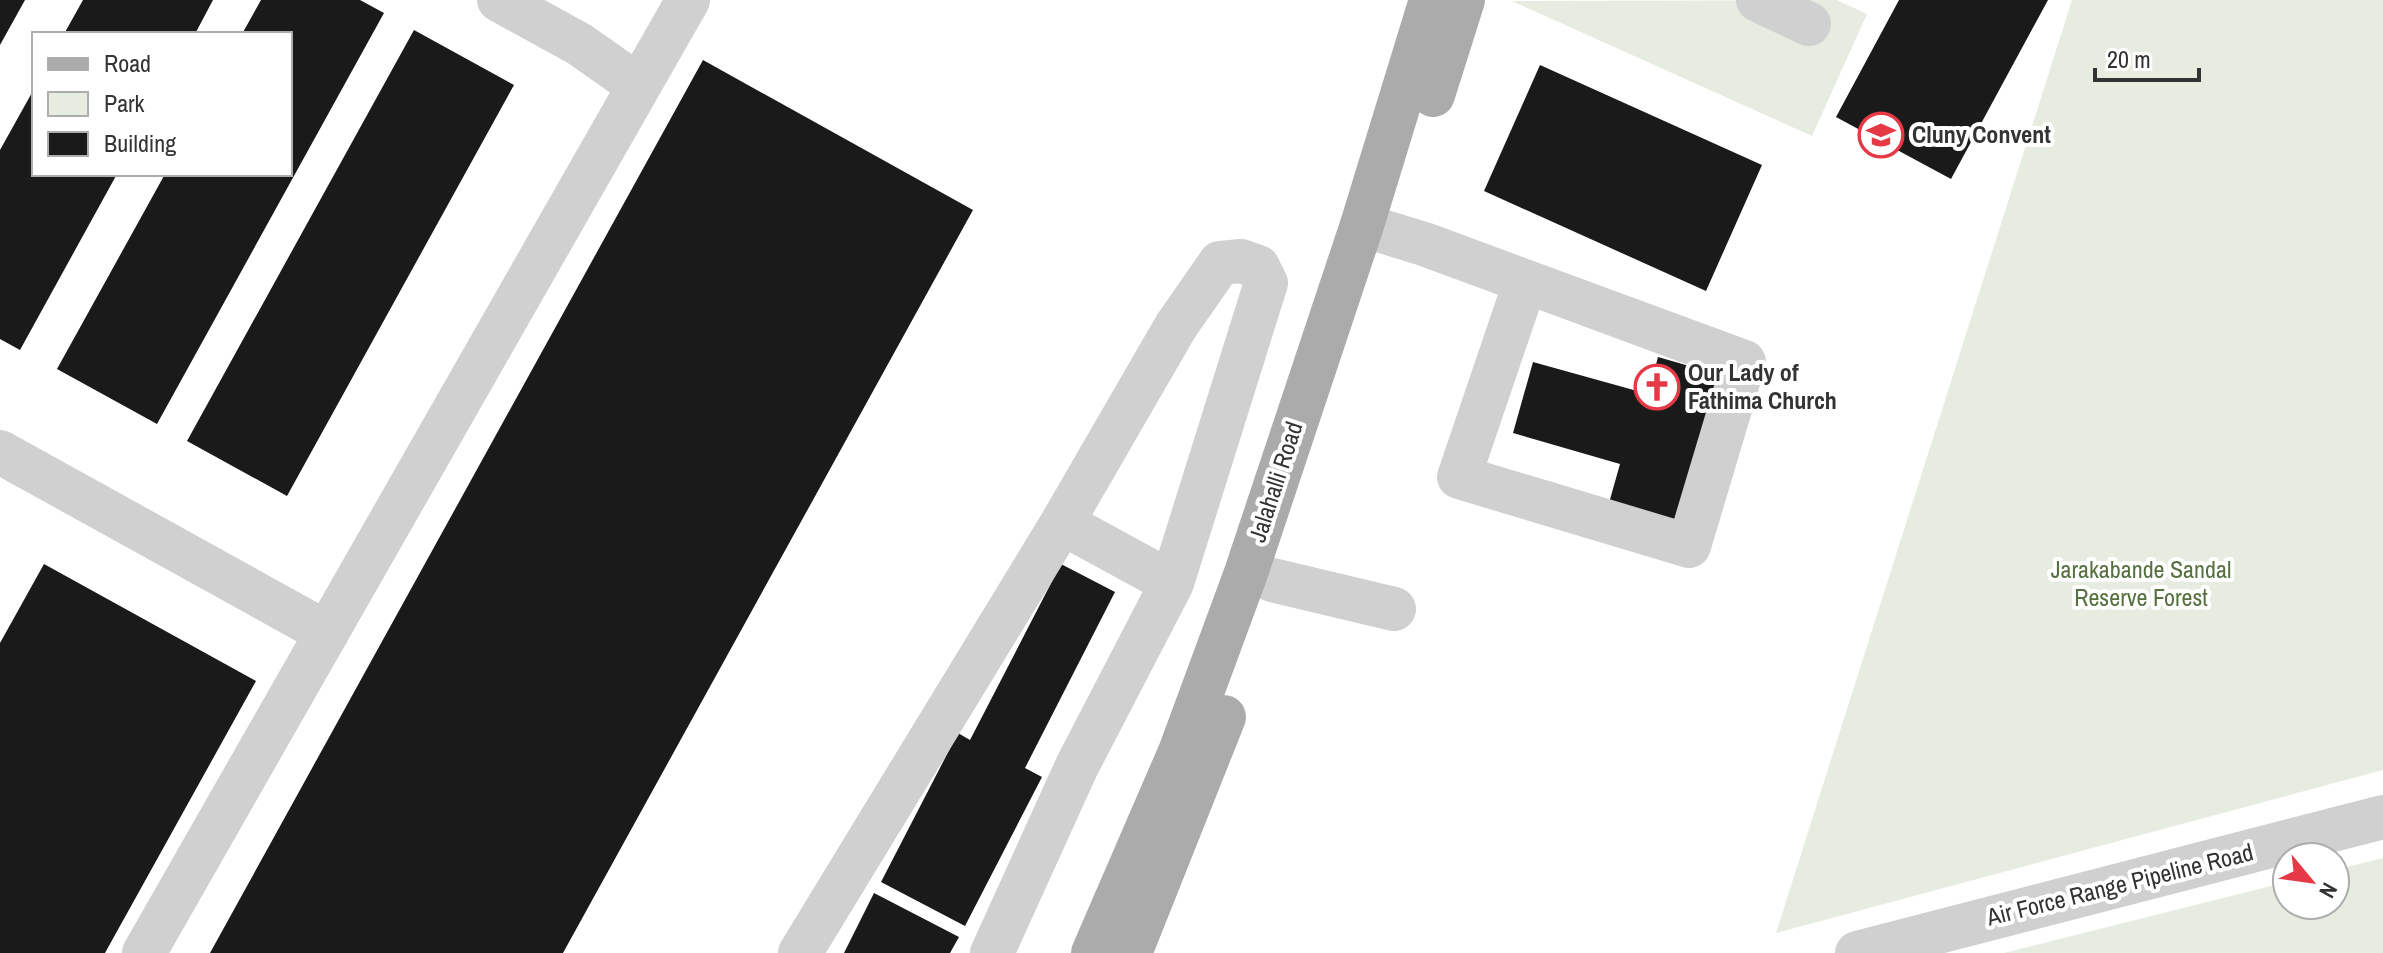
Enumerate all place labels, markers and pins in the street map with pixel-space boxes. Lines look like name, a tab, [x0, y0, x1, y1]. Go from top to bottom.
school or university icon: Cluny Convent	[1857, 111, 1905, 159]
place label: Cluny Convent	[1912, 118, 2051, 150]
place label: Our Lady of Fathima Church	[1688, 356, 1837, 416]
church icon: Our Lady of Fathima Church	[1633, 363, 1681, 411]

